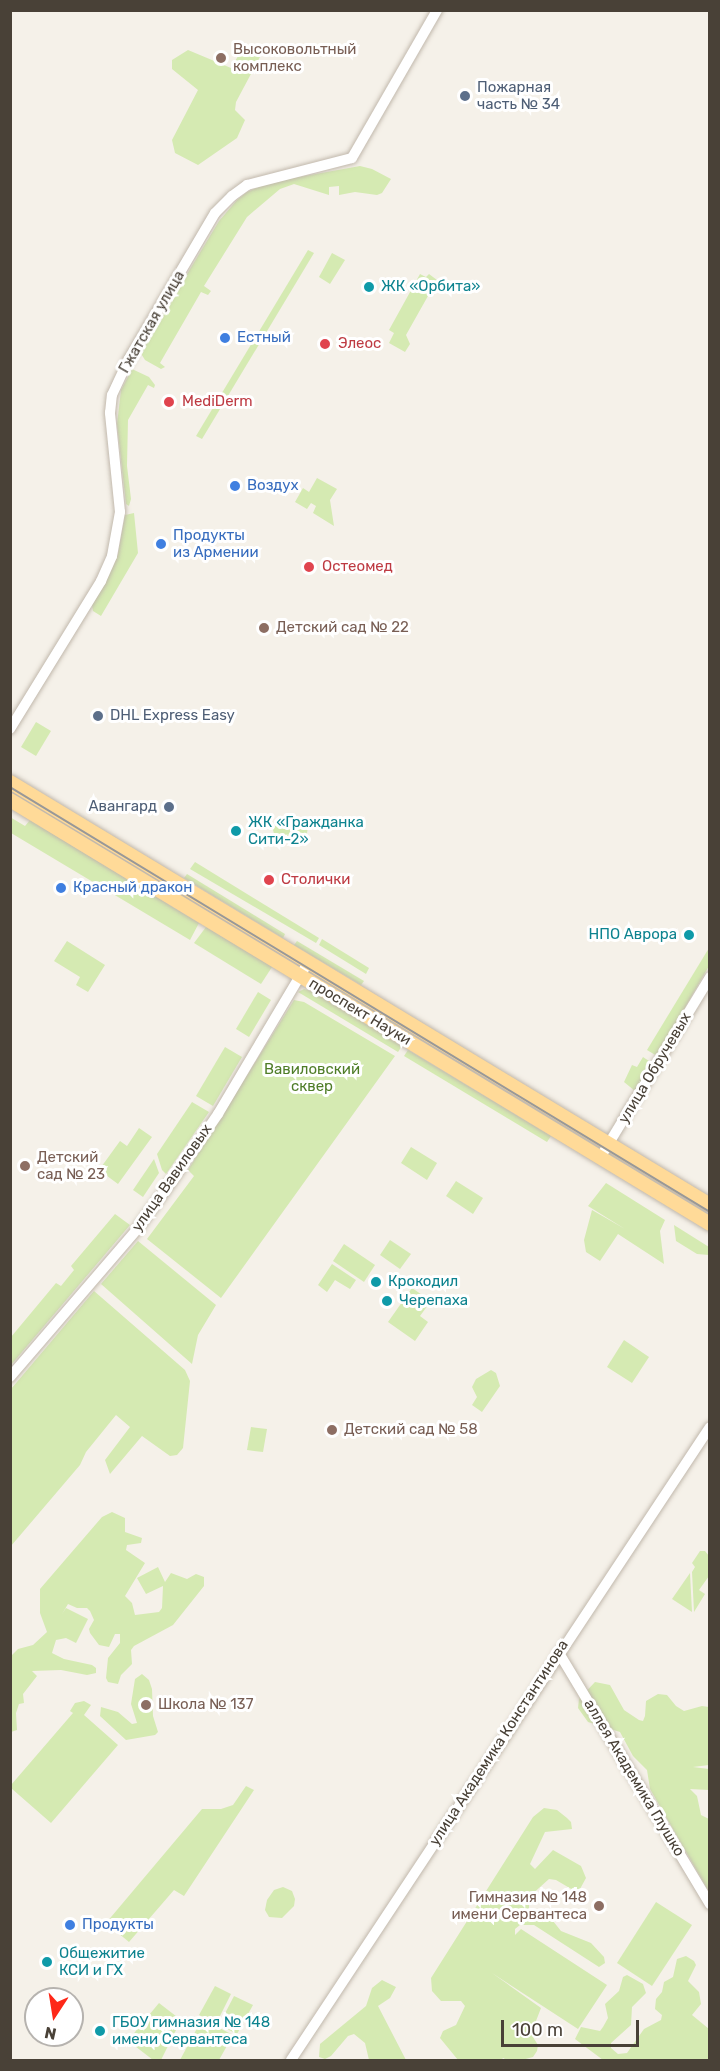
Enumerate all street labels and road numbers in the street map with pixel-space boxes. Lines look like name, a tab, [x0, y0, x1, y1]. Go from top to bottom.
street label: Гжатская улица	[115, 268, 189, 376]
street label: проспект Науки	[306, 974, 414, 1050]
street label: улица Обручевых	[615, 1009, 695, 1127]
street label: улица Вавиловых	[128, 1121, 216, 1235]
street label: улица Академика Константинова	[426, 1637, 572, 1849]
street label: аллея Академика Глушко	[580, 1696, 688, 1860]

